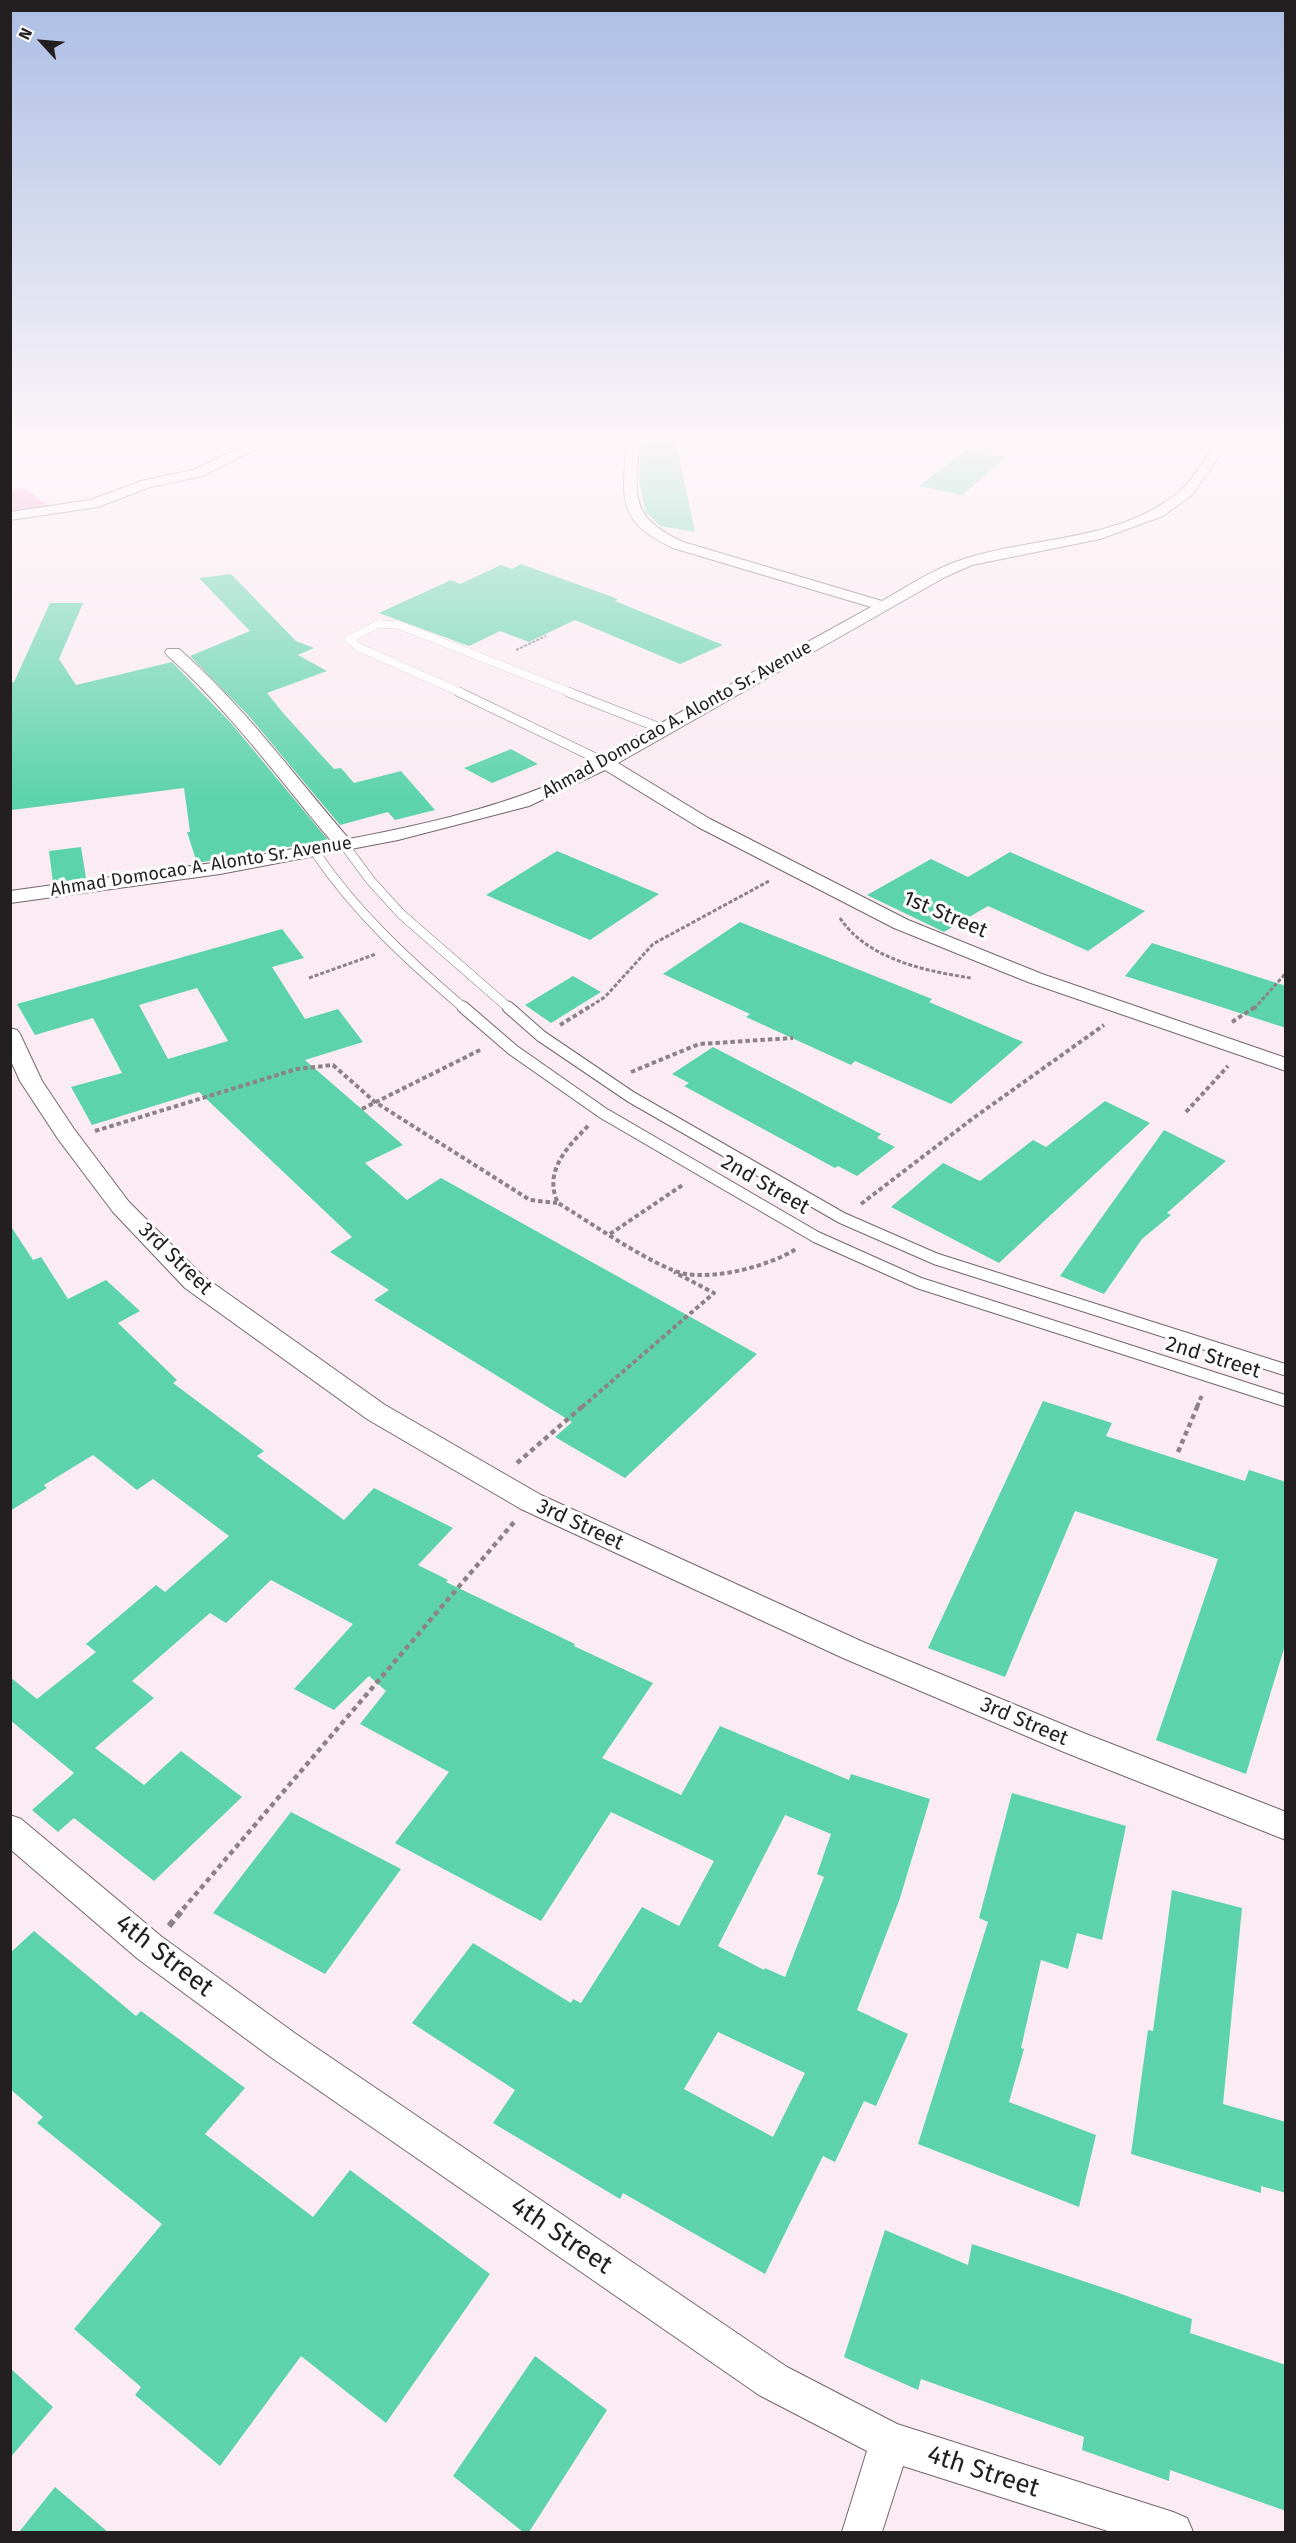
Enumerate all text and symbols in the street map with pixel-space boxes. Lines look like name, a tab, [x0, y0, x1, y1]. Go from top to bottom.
north arrow	[12, 12, 72, 72]
text: N	[15, 25, 36, 43]
street label: Ahmad Domocao A. Alonto Sr. Avenue	[538, 637, 816, 803]
street label: Ahmad Domocao A. Alonto Sr. Avenue	[49, 832, 353, 902]
street label: 1st Street	[899, 886, 991, 944]
street label: 2nd Street	[716, 1150, 814, 1220]
street label: 3rd Street	[133, 1218, 217, 1300]
street label: 2nd Street	[1163, 1332, 1263, 1384]
street label: 3rd Street	[533, 1494, 627, 1556]
street label: 3rd Street	[976, 1692, 1072, 1752]
street label: 4th Street	[109, 1908, 219, 2004]
street label: 4th Street	[504, 2191, 618, 2281]
street label: 4th Street	[923, 2439, 1043, 2505]

